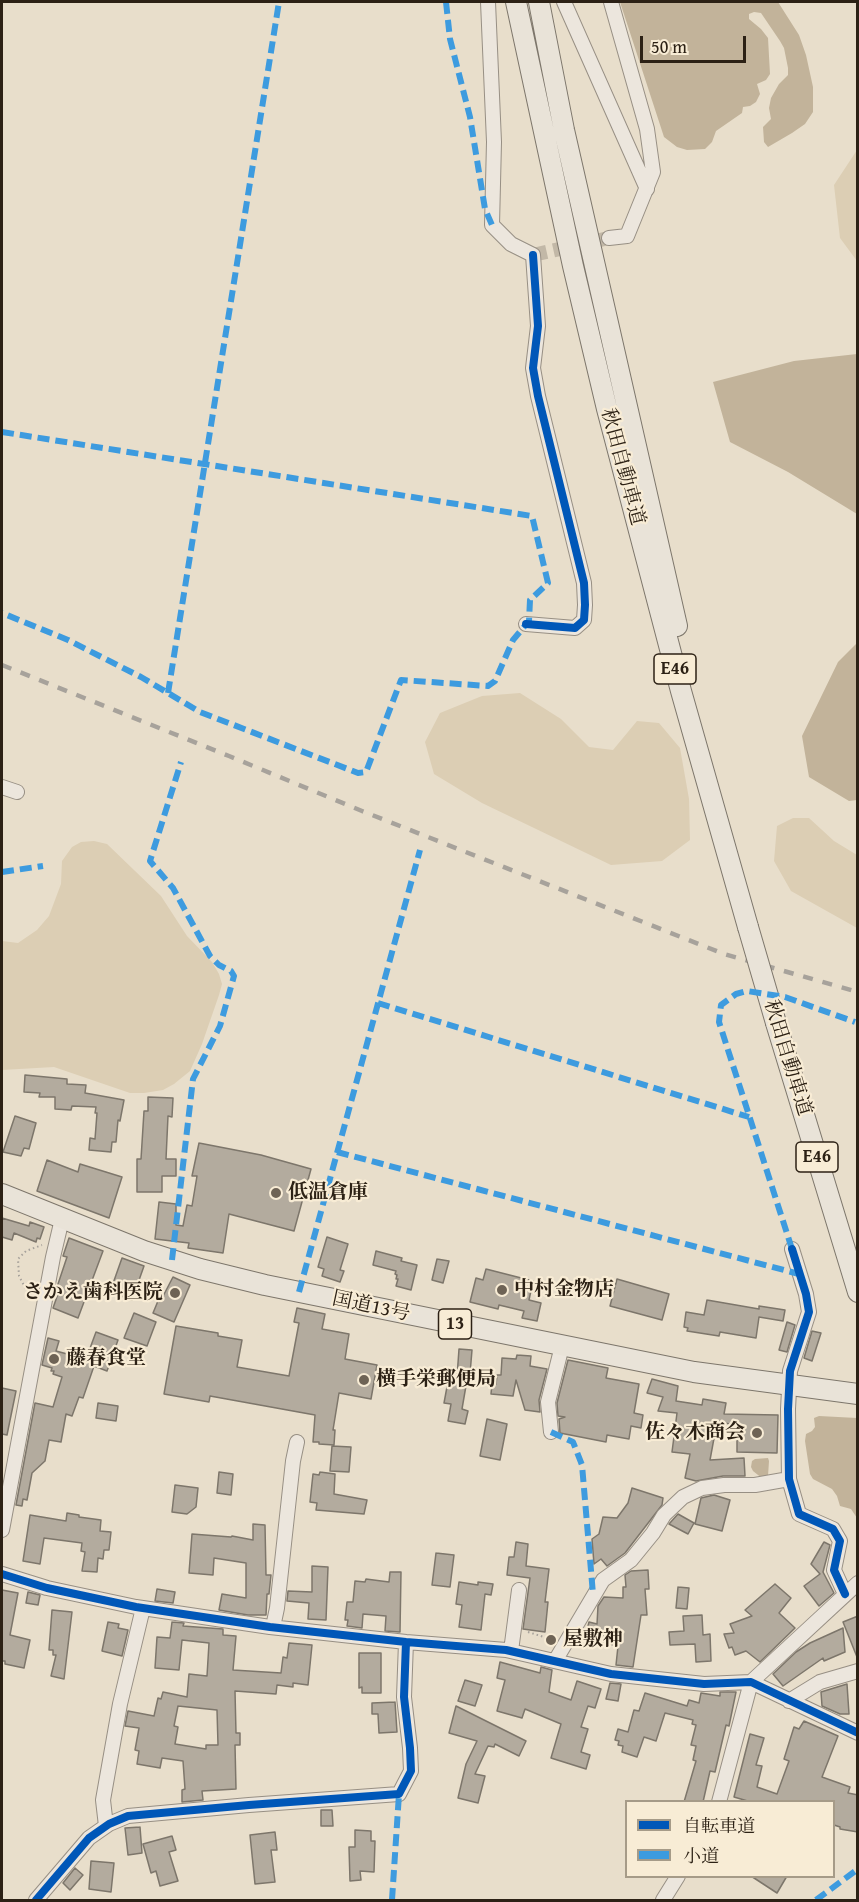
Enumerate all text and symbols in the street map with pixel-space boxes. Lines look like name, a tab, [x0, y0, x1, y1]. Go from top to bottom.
scale bar	[643, 24, 750, 62]
text: 50 m	[651, 33, 687, 60]
street label: 秋田自動車道	[595, 406, 649, 528]
road number: E46	[654, 654, 696, 684]
street label: 秋田自動車道	[758, 997, 816, 1119]
road number: E46	[796, 1142, 838, 1172]
place label: 低温倉庫	[288, 1181, 368, 1205]
marker: 低温倉庫	[269, 1186, 283, 1200]
place label: 中村金物店	[514, 1278, 614, 1302]
place label: さかえ歯科医院	[23, 1281, 163, 1305]
marker: 中村金物店	[495, 1283, 509, 1297]
marker: さかえ歯科医院	[168, 1286, 182, 1300]
street label: 国道13号	[330, 1287, 412, 1327]
road number: 13	[438, 1309, 472, 1339]
place label: 藤春食堂	[66, 1347, 146, 1371]
marker: 藤春食堂	[47, 1352, 61, 1366]
place label: 横手栄郵便局	[376, 1368, 496, 1392]
marker: 横手栄郵便局	[357, 1373, 371, 1387]
place label: 佐々木商会	[645, 1421, 745, 1445]
marker: 佐々木商会	[750, 1426, 764, 1440]
place label: 屋敷神	[563, 1628, 623, 1652]
marker: 屋敷神	[544, 1633, 558, 1647]
legend	[625, 1800, 835, 1878]
text: 自転車道	[683, 1812, 755, 1839]
text: 小道	[683, 1842, 719, 1869]

